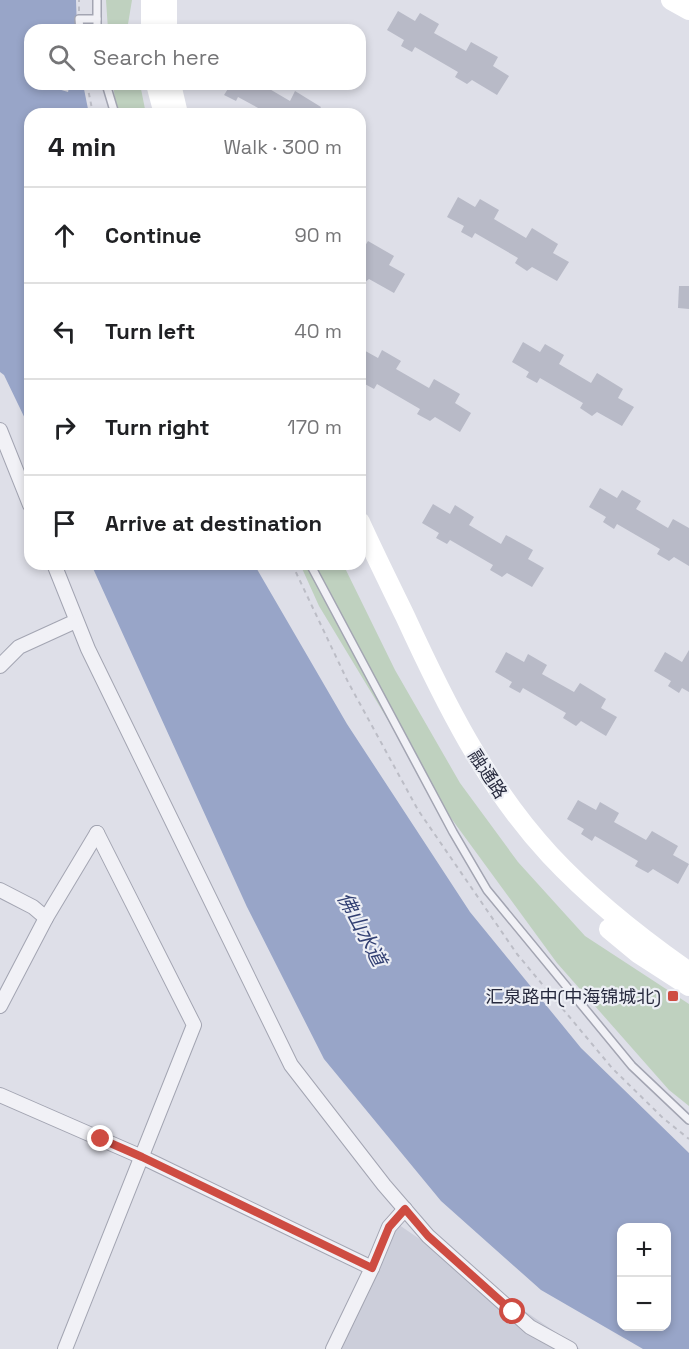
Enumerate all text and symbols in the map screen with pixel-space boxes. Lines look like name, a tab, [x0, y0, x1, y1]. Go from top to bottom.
search box	[24, 24, 366, 90]
icon: search	[45, 41, 78, 74]
text: Search here	[93, 43, 220, 71]
text: 4 min	[48, 130, 116, 164]
text: Walk · 300 m	[223, 134, 342, 160]
icon: ahead	[48, 219, 81, 252]
text: Continue	[105, 221, 201, 249]
text: 90 m	[295, 222, 342, 248]
icon: left	[48, 315, 81, 348]
text: Turn left	[105, 317, 195, 345]
text: 40 m	[294, 318, 342, 344]
icon: right	[48, 411, 81, 444]
text: Turn right	[105, 413, 210, 441]
text: 170 m	[287, 414, 342, 440]
icon: arrive	[48, 507, 81, 540]
text: Arrive at destination	[105, 509, 322, 537]
street label: 融通路	[464, 745, 512, 803]
water label: 佛山水道	[332, 888, 394, 973]
place label: 汇泉路中(中海锦城北)	[485, 985, 661, 1008]
marker: 汇泉路中(中海锦城北)	[666, 989, 680, 1003]
route end	[87, 1125, 113, 1151]
map controls	[617, 1223, 671, 1331]
button: +	[617, 1223, 671, 1277]
button: −	[617, 1277, 671, 1331]
route start	[499, 1298, 525, 1324]

